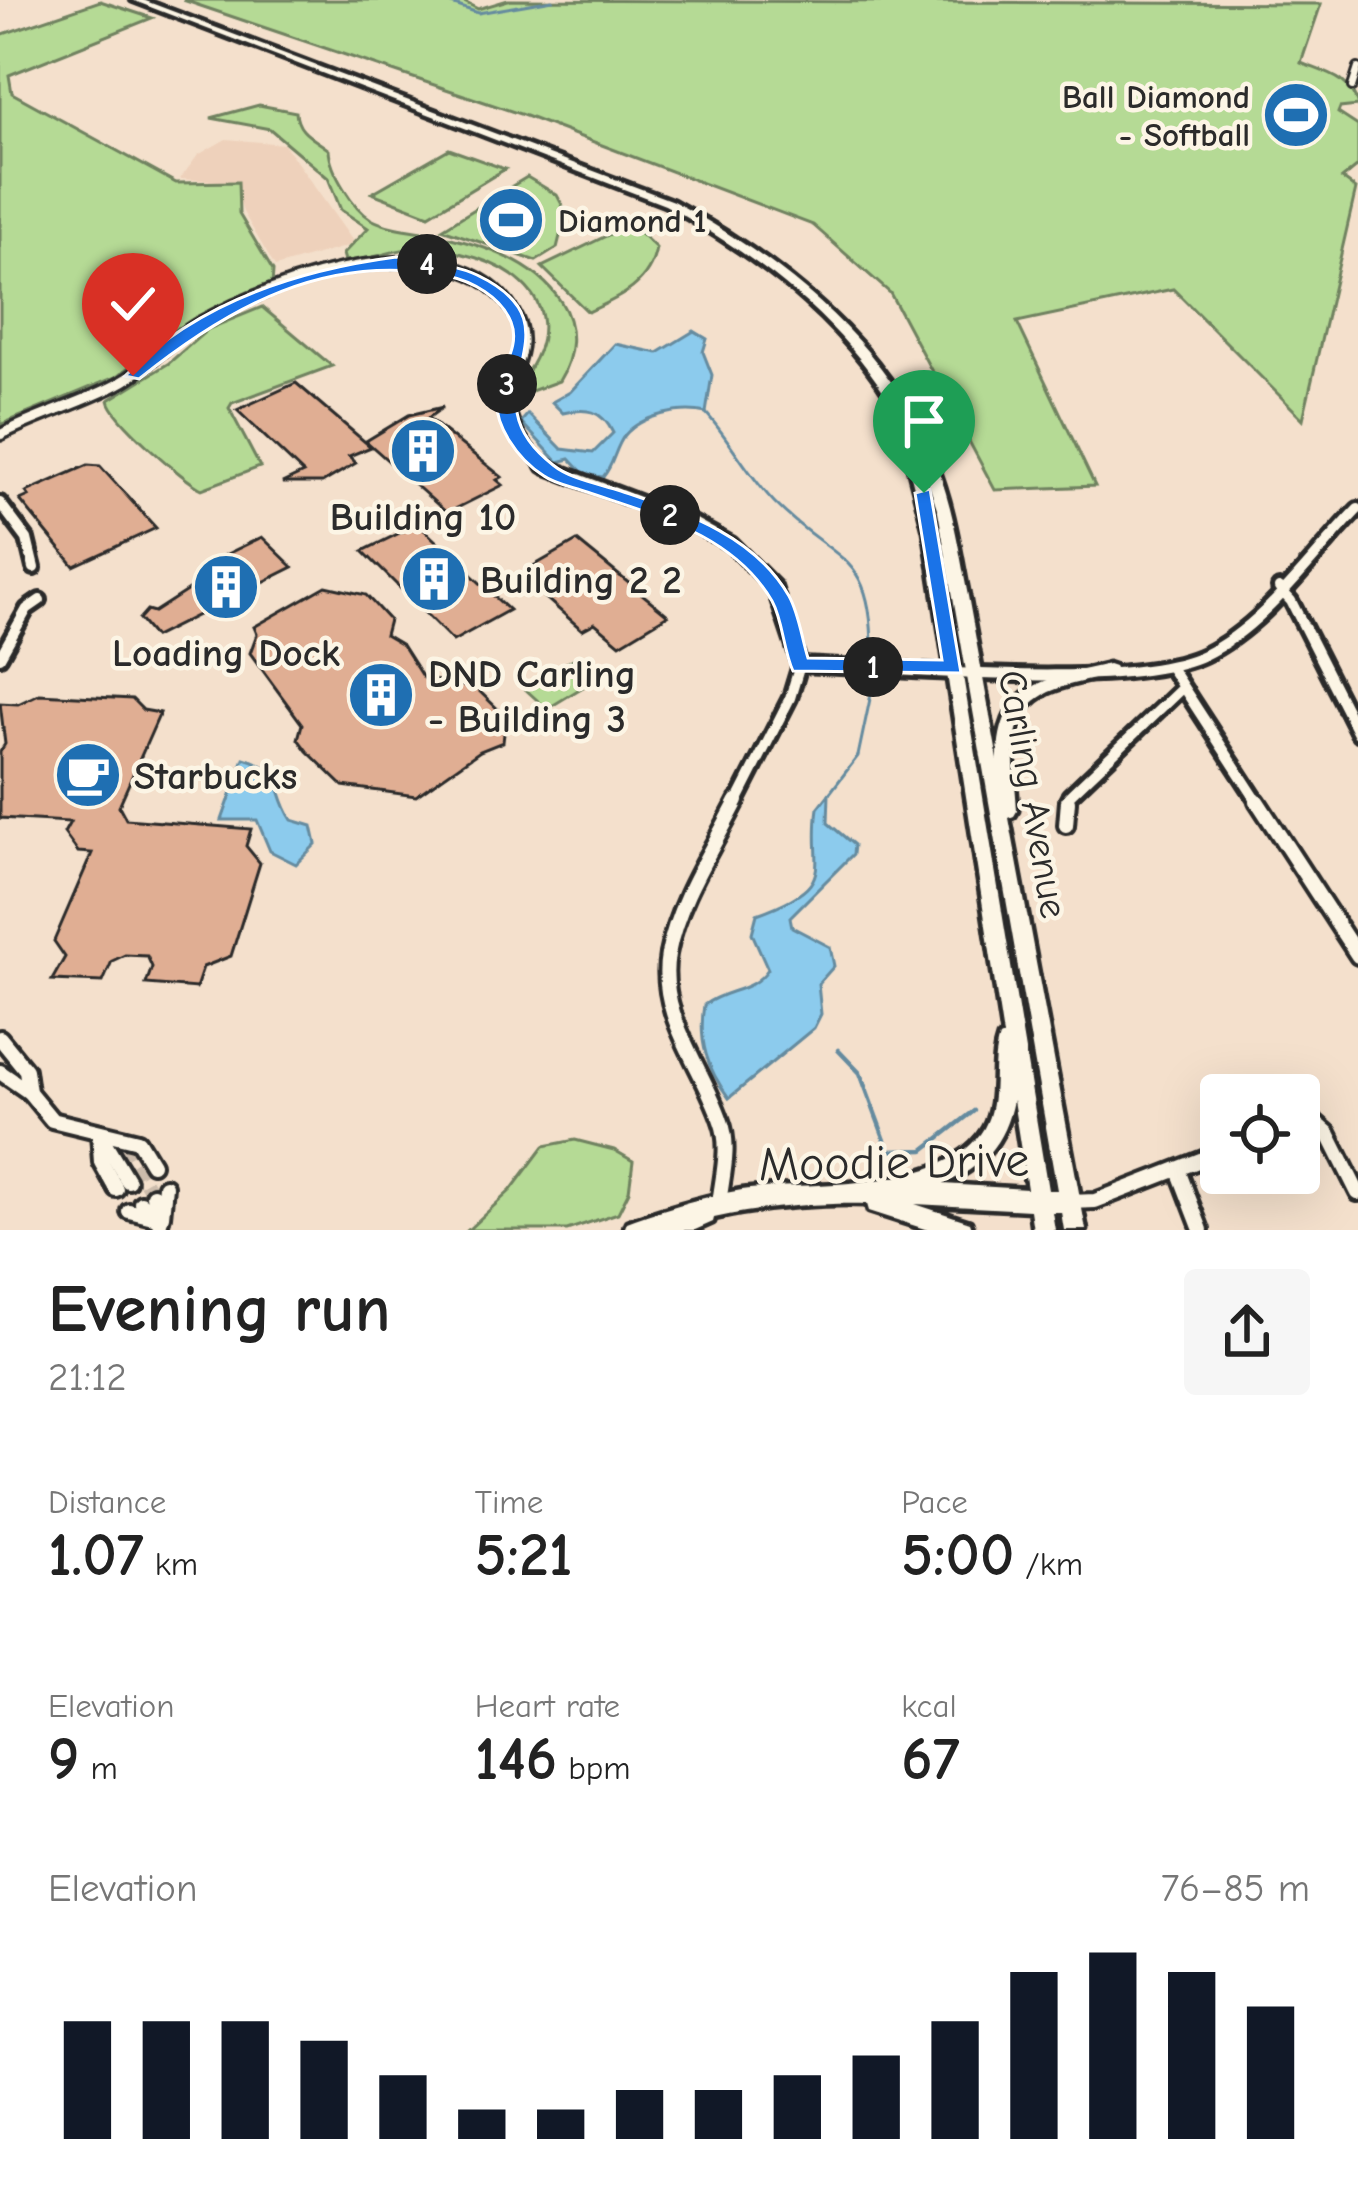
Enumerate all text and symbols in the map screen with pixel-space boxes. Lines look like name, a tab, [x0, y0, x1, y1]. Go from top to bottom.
place label: Ball Diamond - Softball	[1062, 78, 1250, 154]
sports icon: Ball Diamond - Softball	[1261, 80, 1331, 150]
sports icon: Diamond 1	[476, 185, 546, 255]
place label: Diamond 1	[558, 202, 707, 240]
pin: 4	[397, 234, 457, 294]
text: 4	[419, 245, 435, 283]
pin	[82, 253, 184, 376]
icon: check	[100, 271, 166, 337]
pin: 3	[477, 354, 537, 414]
text: 3	[499, 365, 515, 403]
pin	[873, 370, 975, 493]
icon: arrive	[891, 388, 957, 454]
building icon: Building 10	[388, 416, 458, 486]
pin: 2	[640, 485, 700, 545]
place label: Building 10	[330, 495, 516, 540]
text: 2	[662, 496, 678, 534]
building icon: Building 2 2	[399, 544, 469, 614]
building icon: Loading Dock	[191, 552, 261, 622]
place label: Building 2 2	[480, 558, 682, 603]
place label: Loading Dock	[112, 631, 340, 676]
pin: 1	[843, 637, 903, 697]
text: 1	[867, 648, 879, 686]
place label: DND Carling - Building 3	[428, 652, 636, 742]
building icon: DND Carling - Building 3	[346, 660, 416, 730]
street label: Carling Avenue	[989, 667, 1076, 922]
cafe icon: Starbucks	[53, 740, 123, 810]
place label: Starbucks	[134, 754, 297, 799]
map controls	[1200, 1074, 1320, 1194]
button: locate	[1200, 1074, 1320, 1194]
street label: Moodie Drive	[758, 1133, 1030, 1192]
button: share	[1184, 1269, 1310, 1395]
text: Evening run	[48, 1272, 390, 1348]
text: 21:12	[48, 1355, 127, 1400]
text: Distance	[48, 1483, 166, 1521]
text: Time	[475, 1483, 543, 1521]
text: Pace	[901, 1483, 968, 1521]
text: 1.07	[48, 1521, 144, 1590]
text: 5:21	[475, 1521, 572, 1590]
text: 5:00	[901, 1521, 1014, 1590]
text: km	[144, 1545, 198, 1583]
text: /km	[1014, 1545, 1083, 1583]
text: Elevation	[48, 1687, 174, 1725]
text: Heart rate	[475, 1687, 620, 1725]
text: kcal	[901, 1687, 957, 1725]
text: 9	[48, 1725, 79, 1794]
text: 146	[475, 1725, 557, 1794]
text: 67	[901, 1725, 960, 1794]
text: m	[79, 1749, 118, 1787]
text: bpm	[557, 1749, 631, 1787]
text: Elevation	[48, 1866, 197, 1911]
text: 76–85 m	[1161, 1866, 1310, 1911]

